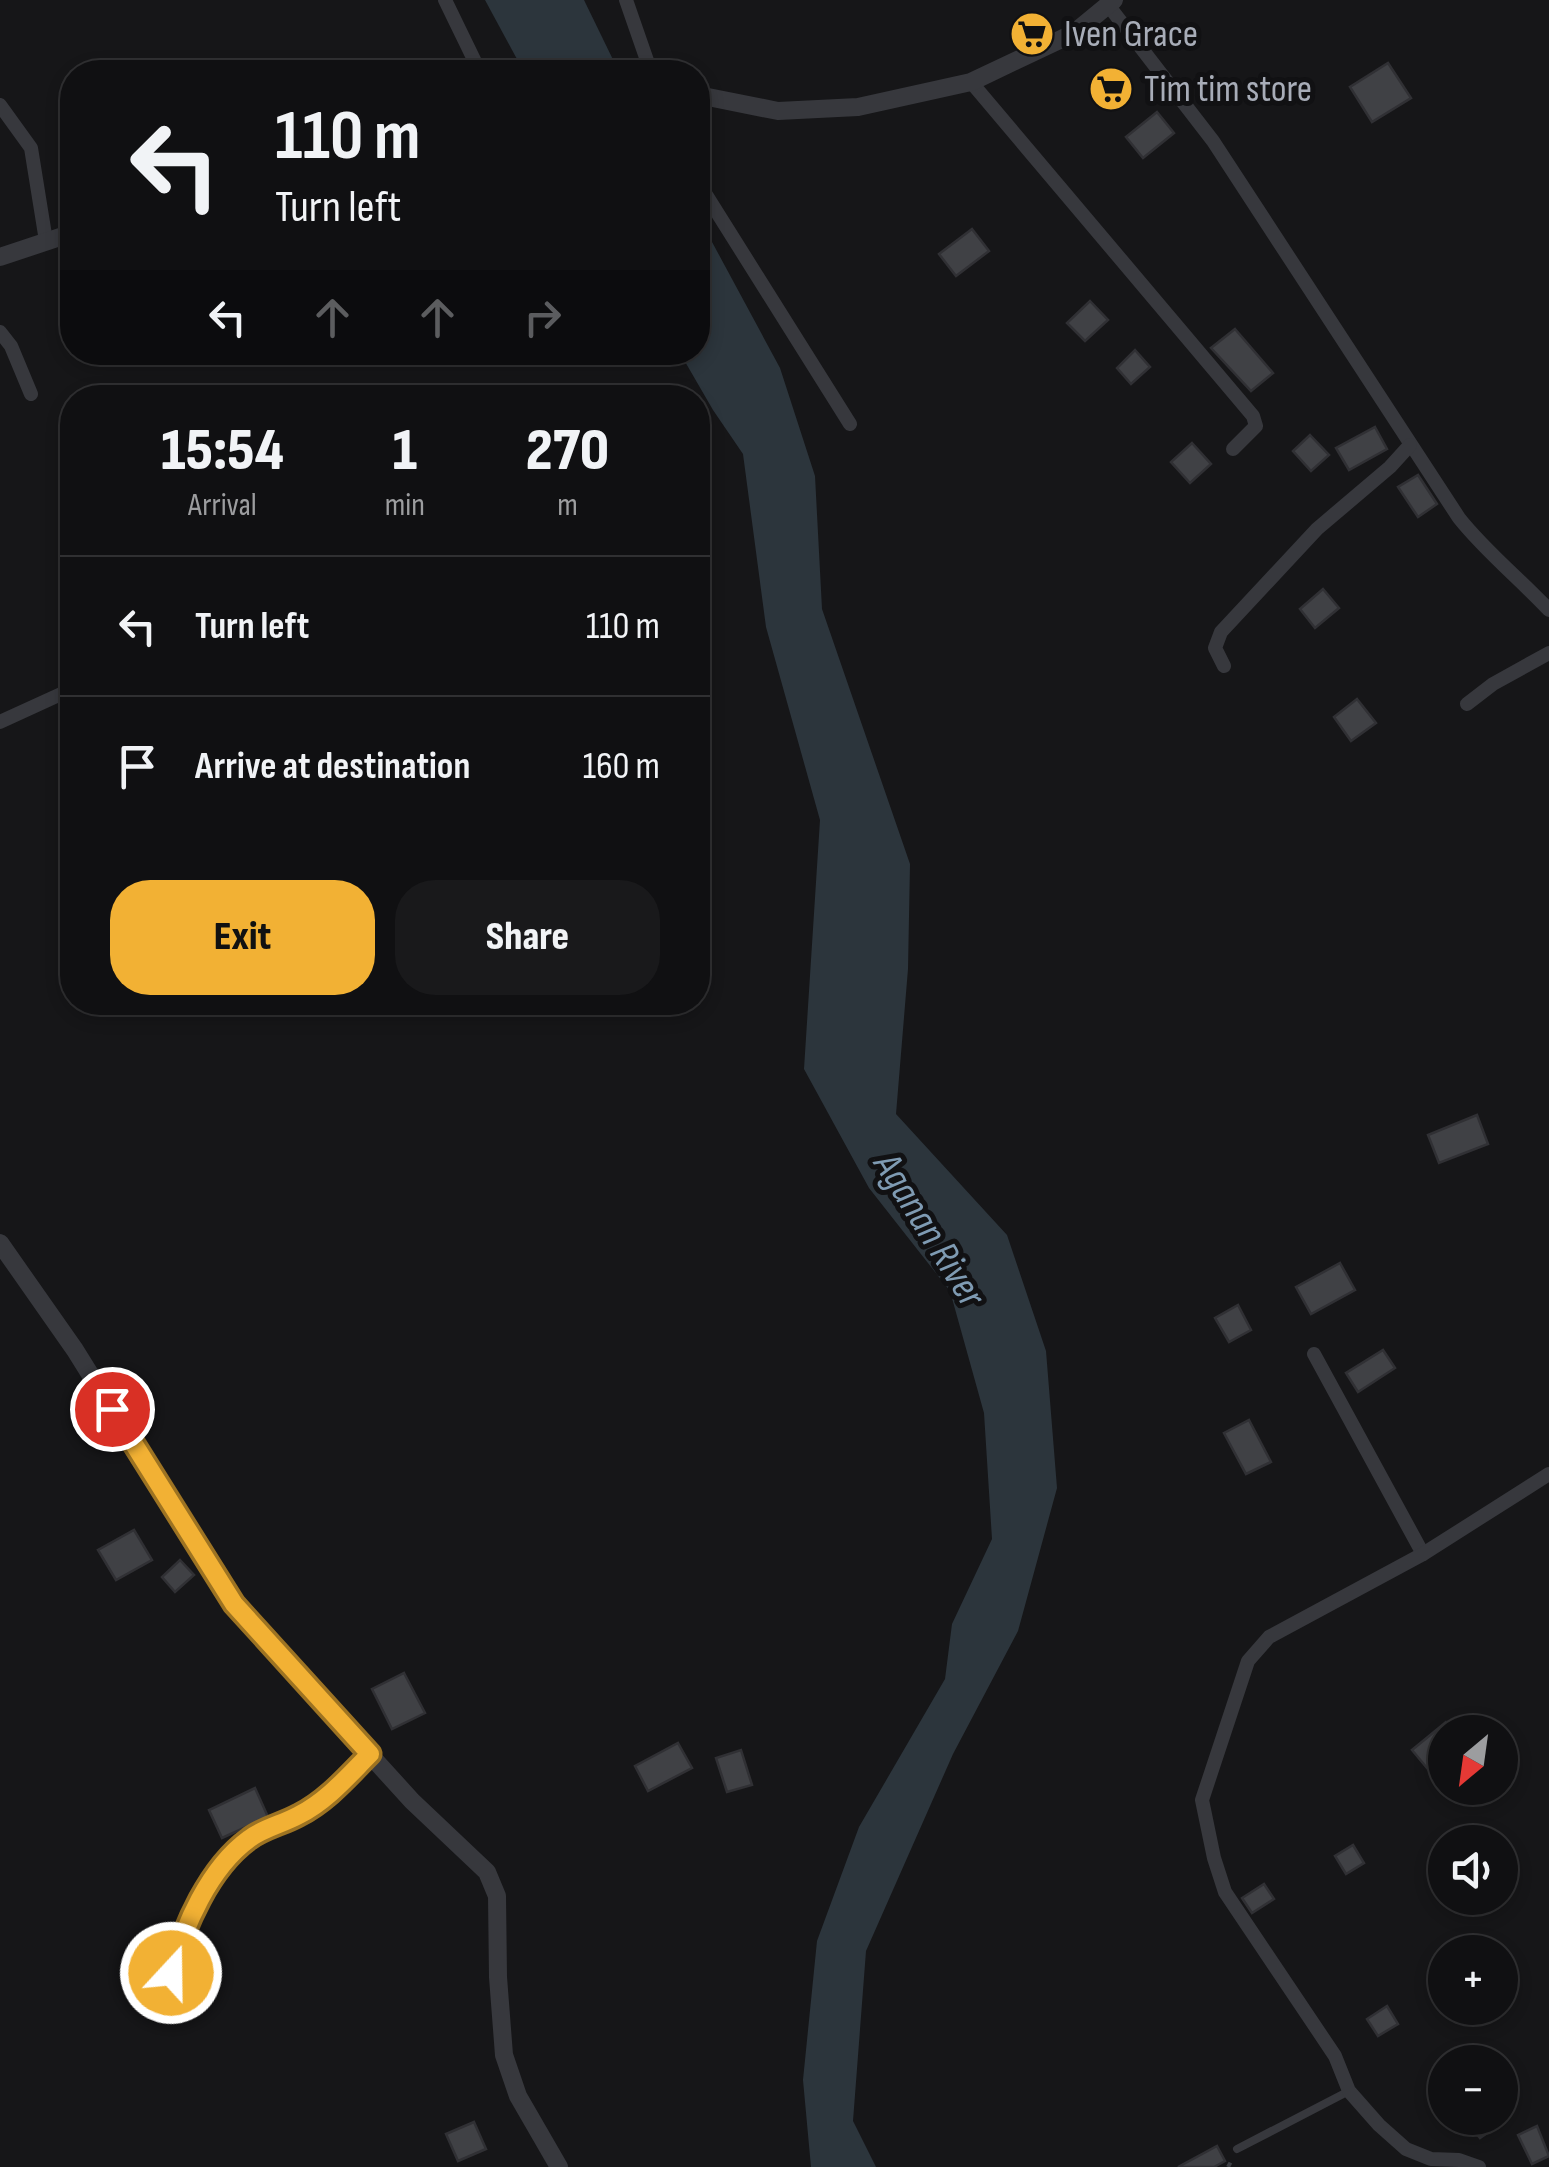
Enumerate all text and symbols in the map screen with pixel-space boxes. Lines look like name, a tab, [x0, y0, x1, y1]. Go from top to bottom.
supermarket icon: Iven Grace	[1009, 11, 1055, 57]
place label: Iven Grace	[1064, 12, 1198, 57]
supermarket icon: Tim tim store	[1088, 66, 1134, 112]
place label: Tim tim store	[1144, 67, 1312, 112]
text: 110 m	[275, 95, 421, 179]
icon: left	[110, 100, 240, 230]
text: Turn left	[275, 180, 401, 235]
icon: left	[200, 290, 255, 345]
icon: ahead	[305, 290, 360, 345]
icon: ahead	[410, 290, 465, 345]
icon: right	[515, 290, 570, 345]
text: 15:54	[161, 415, 284, 487]
text: 1	[393, 415, 417, 487]
text: 270	[526, 415, 609, 487]
text: Arrival	[188, 486, 257, 525]
text: min	[385, 486, 425, 525]
text: m	[557, 486, 578, 525]
icon: left	[110, 599, 165, 654]
text: Turn left	[195, 604, 309, 649]
text: 110 m	[586, 604, 660, 649]
icon: arrive	[110, 739, 165, 794]
text: Arrive at destination	[195, 744, 470, 789]
text: 160 m	[583, 744, 660, 789]
button: Exit	[110, 880, 375, 995]
button: Share	[395, 880, 660, 995]
water label: Aganan River	[862, 1142, 996, 1317]
pin	[70, 1367, 155, 1452]
icon: arrive	[85, 1382, 140, 1437]
north arrow	[1428, 1715, 1518, 1805]
map controls	[1428, 1715, 1518, 2135]
button: sound	[1428, 1825, 1518, 1915]
position arrow	[119, 1921, 223, 2025]
button: +	[1428, 1935, 1518, 2025]
button: −	[1428, 2045, 1518, 2135]

